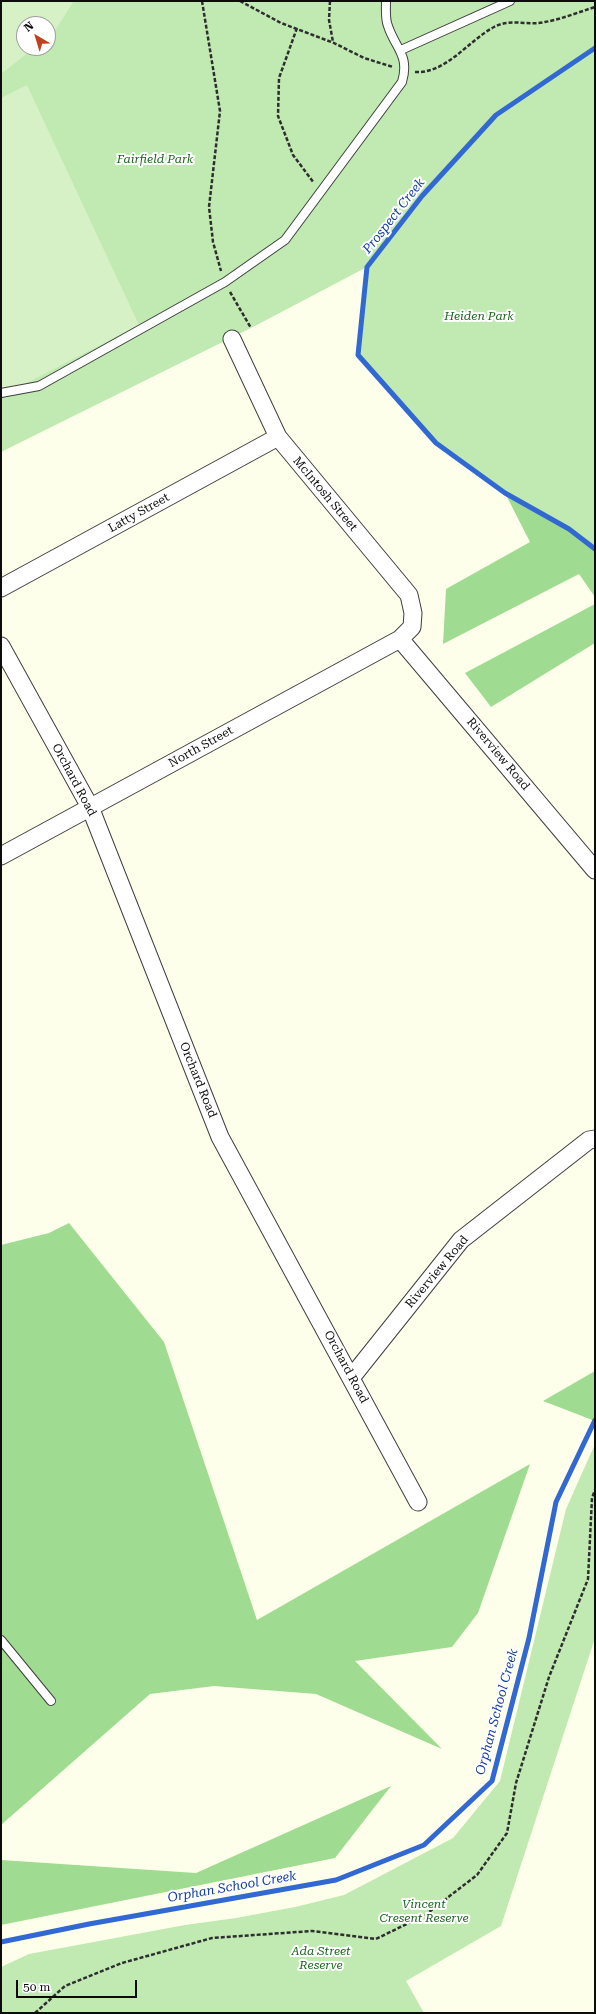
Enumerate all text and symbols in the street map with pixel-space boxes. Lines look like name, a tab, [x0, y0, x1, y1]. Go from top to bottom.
north arrow	[16, 16, 56, 56]
text: N	[22, 19, 36, 35]
park label: Fairfield Park	[117, 152, 193, 166]
water label: Prospect Creek	[360, 175, 428, 257]
park label: Heiden Park	[444, 309, 514, 323]
street label: McIntosh Street	[290, 454, 360, 534]
street label: Latty Street	[106, 490, 172, 536]
street label: Riverview Road	[463, 715, 533, 793]
street label: North Street	[166, 723, 236, 771]
street label: Orchard Road	[49, 741, 99, 819]
street label: Orchard Road	[176, 1040, 220, 1120]
street label: Riverview Road	[402, 1233, 472, 1311]
street label: Orchard Road	[321, 1328, 371, 1406]
water label: Orphan School Creek	[473, 1647, 521, 1777]
water label: Orphan School Creek	[167, 1868, 297, 1906]
park label: Vincent Cresent Reserve	[379, 1897, 469, 1925]
park label: Ada Street Reserve	[292, 1944, 350, 1972]
scale bar	[18, 1972, 139, 1998]
text: 50 m	[23, 1980, 50, 1994]

